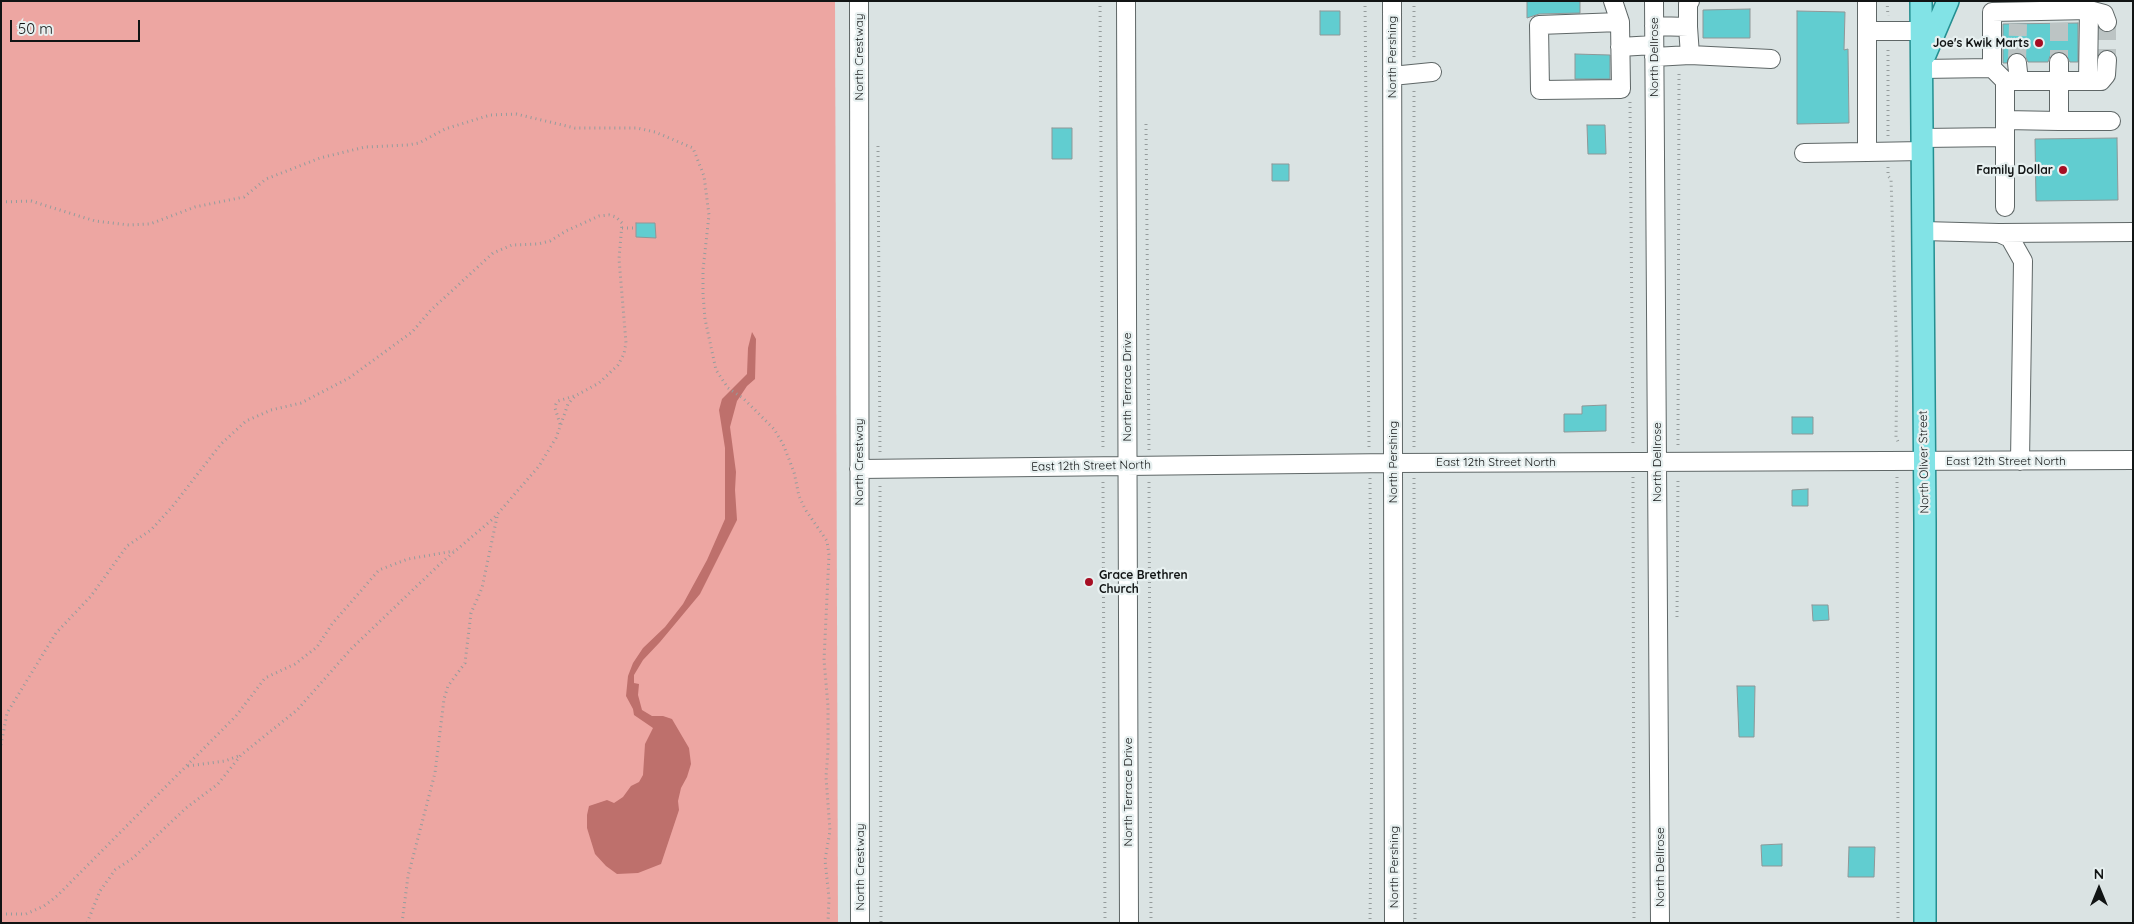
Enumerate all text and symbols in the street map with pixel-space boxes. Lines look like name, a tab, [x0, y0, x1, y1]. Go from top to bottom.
scale bar	[12, 10, 142, 42]
street label: North Crestway	[852, 13, 866, 101]
street label: North Pershing	[1385, 16, 1399, 98]
street label: North Dellrose	[1647, 17, 1661, 97]
text: 50 m	[18, 19, 53, 38]
place label: Joe's Kwik Marts	[1933, 36, 2029, 50]
marker: Joe's Kwik Marts	[2033, 37, 2045, 49]
place label: Family Dollar	[1976, 163, 2053, 177]
marker: Family Dollar	[2057, 164, 2069, 176]
street label: North Terrace Drive	[1120, 333, 1134, 441]
street label: North Oliver Street	[1916, 410, 1932, 514]
street label: North Crestway	[852, 418, 866, 506]
street label: North Pershing	[1386, 421, 1400, 503]
street label: North Dellrose	[1650, 422, 1664, 502]
street label: East 12th Street North	[1946, 454, 2066, 468]
street label: East 12th Street North	[1436, 455, 1556, 469]
street label: East 12th Street North	[1031, 458, 1151, 474]
place label: Grace Brethren Church	[1099, 568, 1188, 596]
marker: Grace Brethren Church	[1083, 576, 1095, 588]
street label: North Terrace Drive	[1121, 738, 1135, 846]
street label: North Crestway	[853, 823, 867, 911]
street label: North Pershing	[1387, 826, 1401, 908]
street label: North Dellrose	[1653, 827, 1667, 907]
north arrow	[2074, 864, 2124, 914]
text: N	[2094, 865, 2104, 883]

